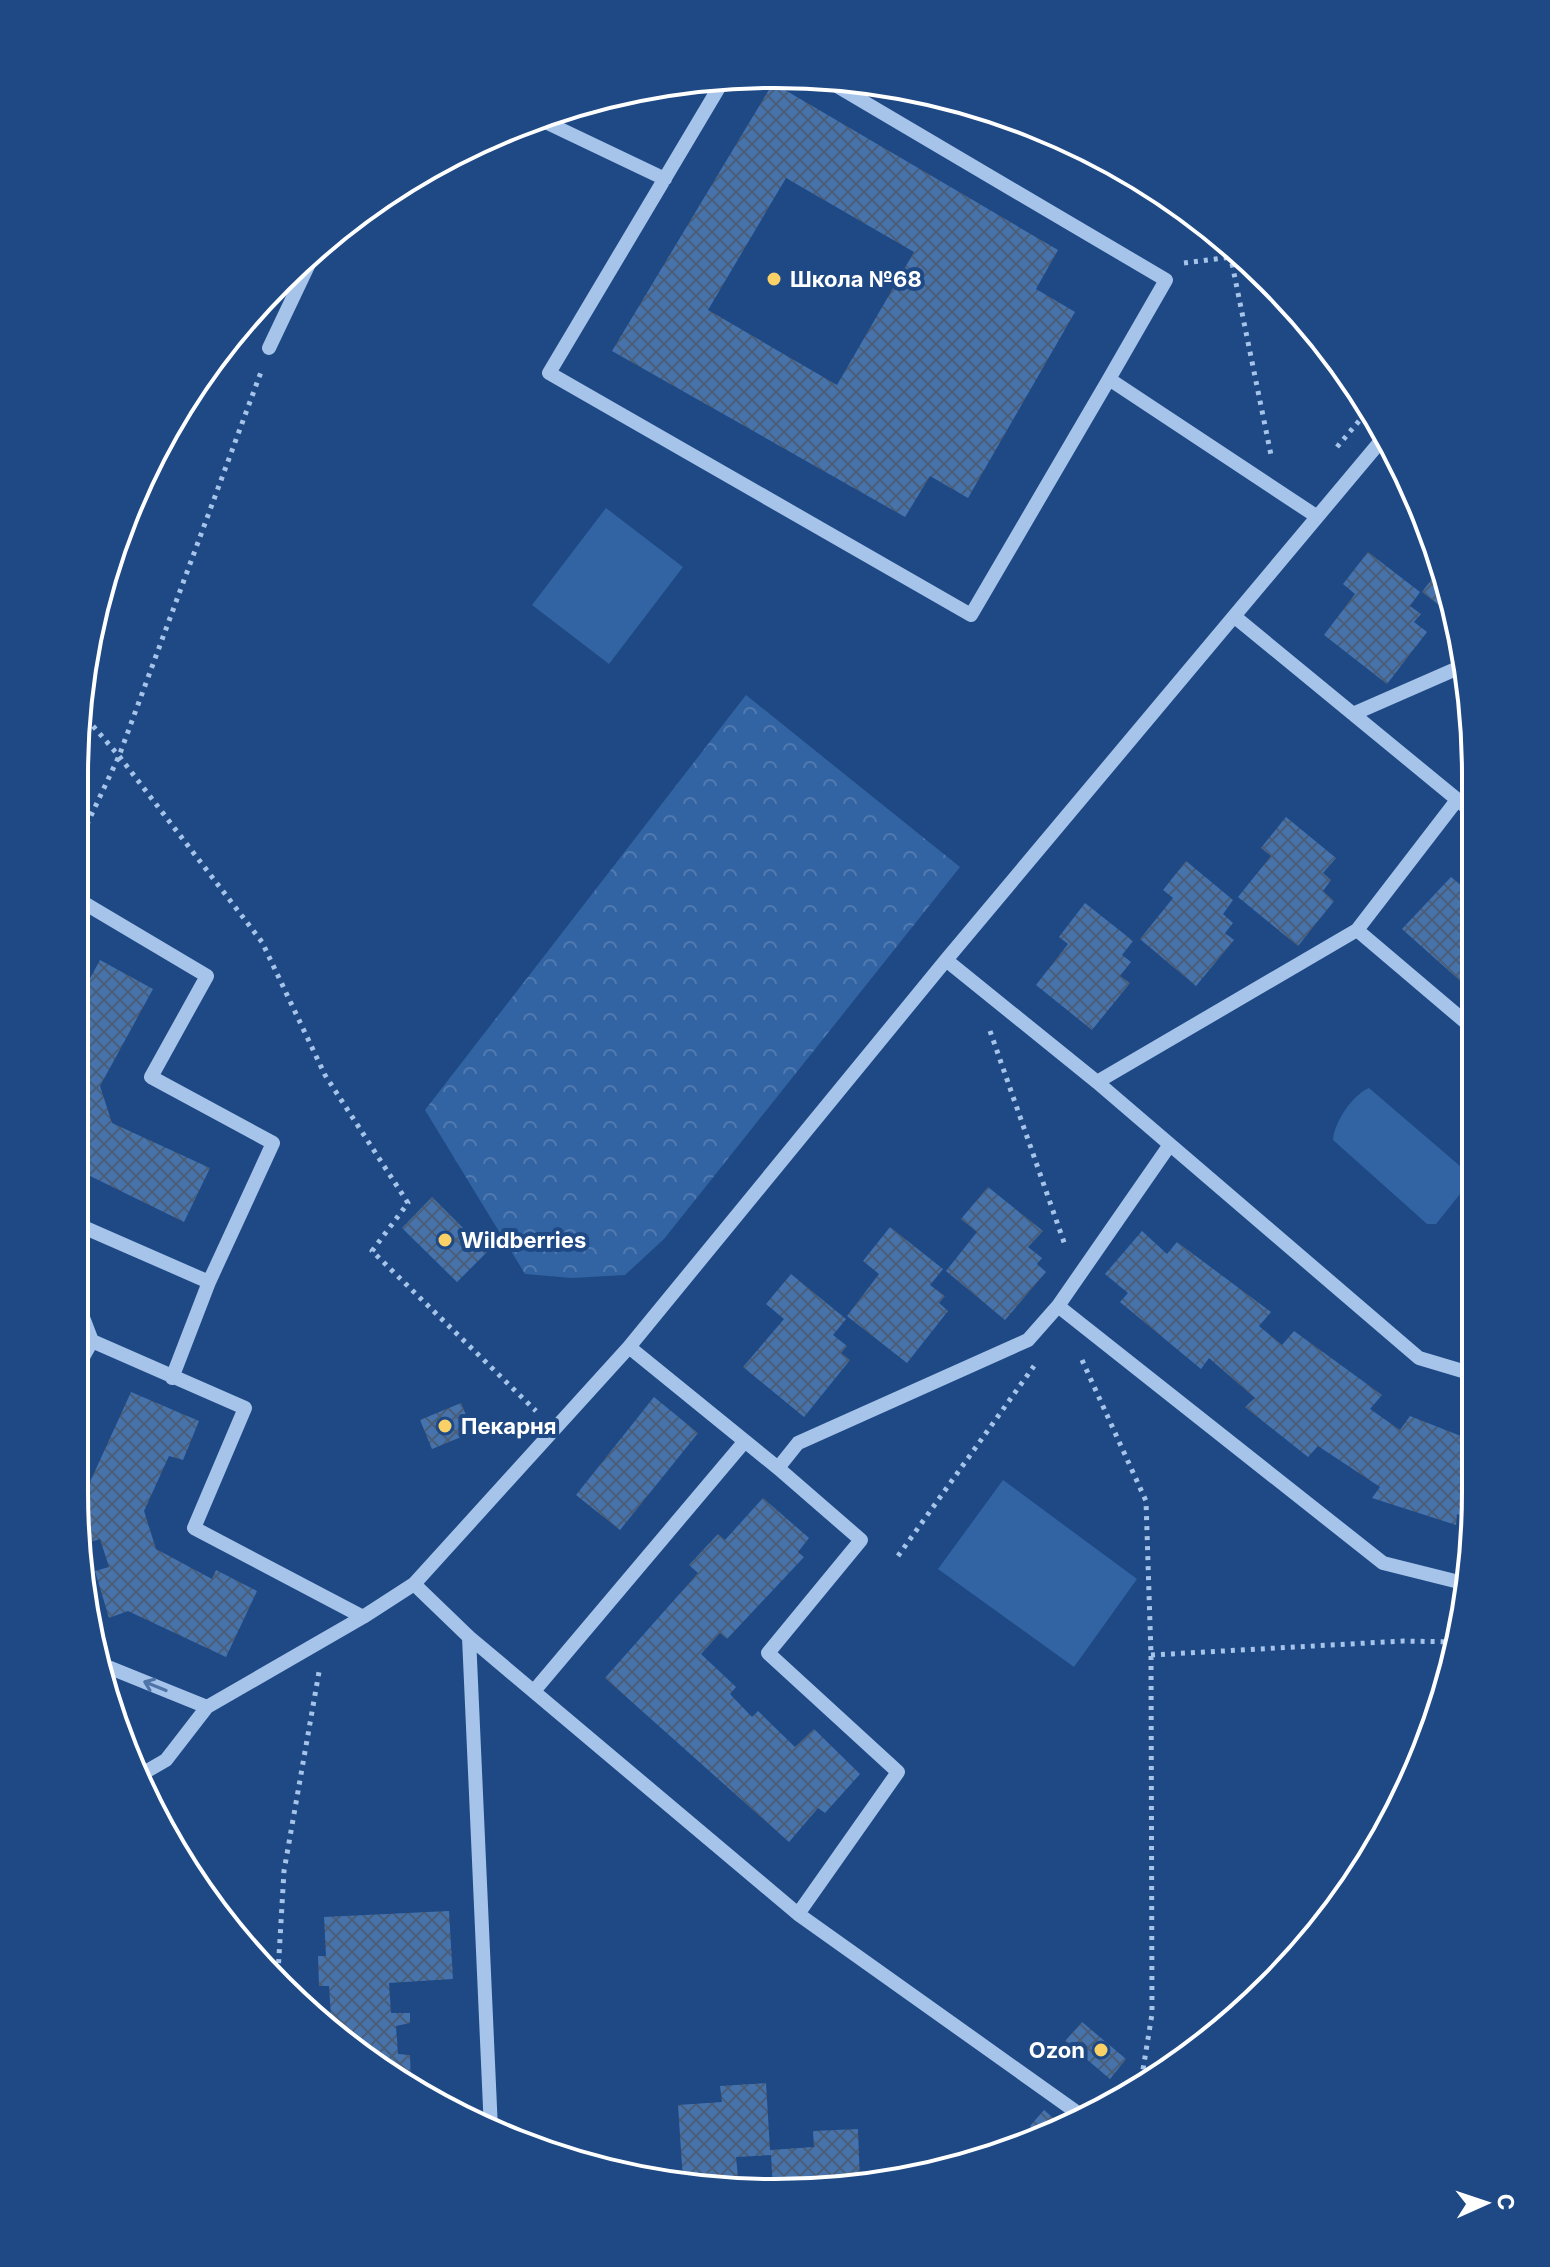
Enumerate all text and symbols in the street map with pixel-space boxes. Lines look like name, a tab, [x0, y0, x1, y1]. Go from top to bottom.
place label: Школа №68	[790, 266, 922, 292]
marker: Школа №68	[765, 270, 783, 288]
place label: Wildberries	[461, 1227, 586, 1253]
marker: Wildberries	[436, 1231, 454, 1249]
place label: Пекарня	[461, 1413, 556, 1439]
marker: Пекарня	[436, 1417, 454, 1435]
one-way arrow	[143, 1678, 168, 1692]
place label: Ozon	[1029, 2037, 1085, 2063]
marker: Ozon	[1092, 2041, 1110, 2059]
north arrow	[1446, 2163, 1526, 2243]
text: С	[1493, 2193, 1519, 2211]

